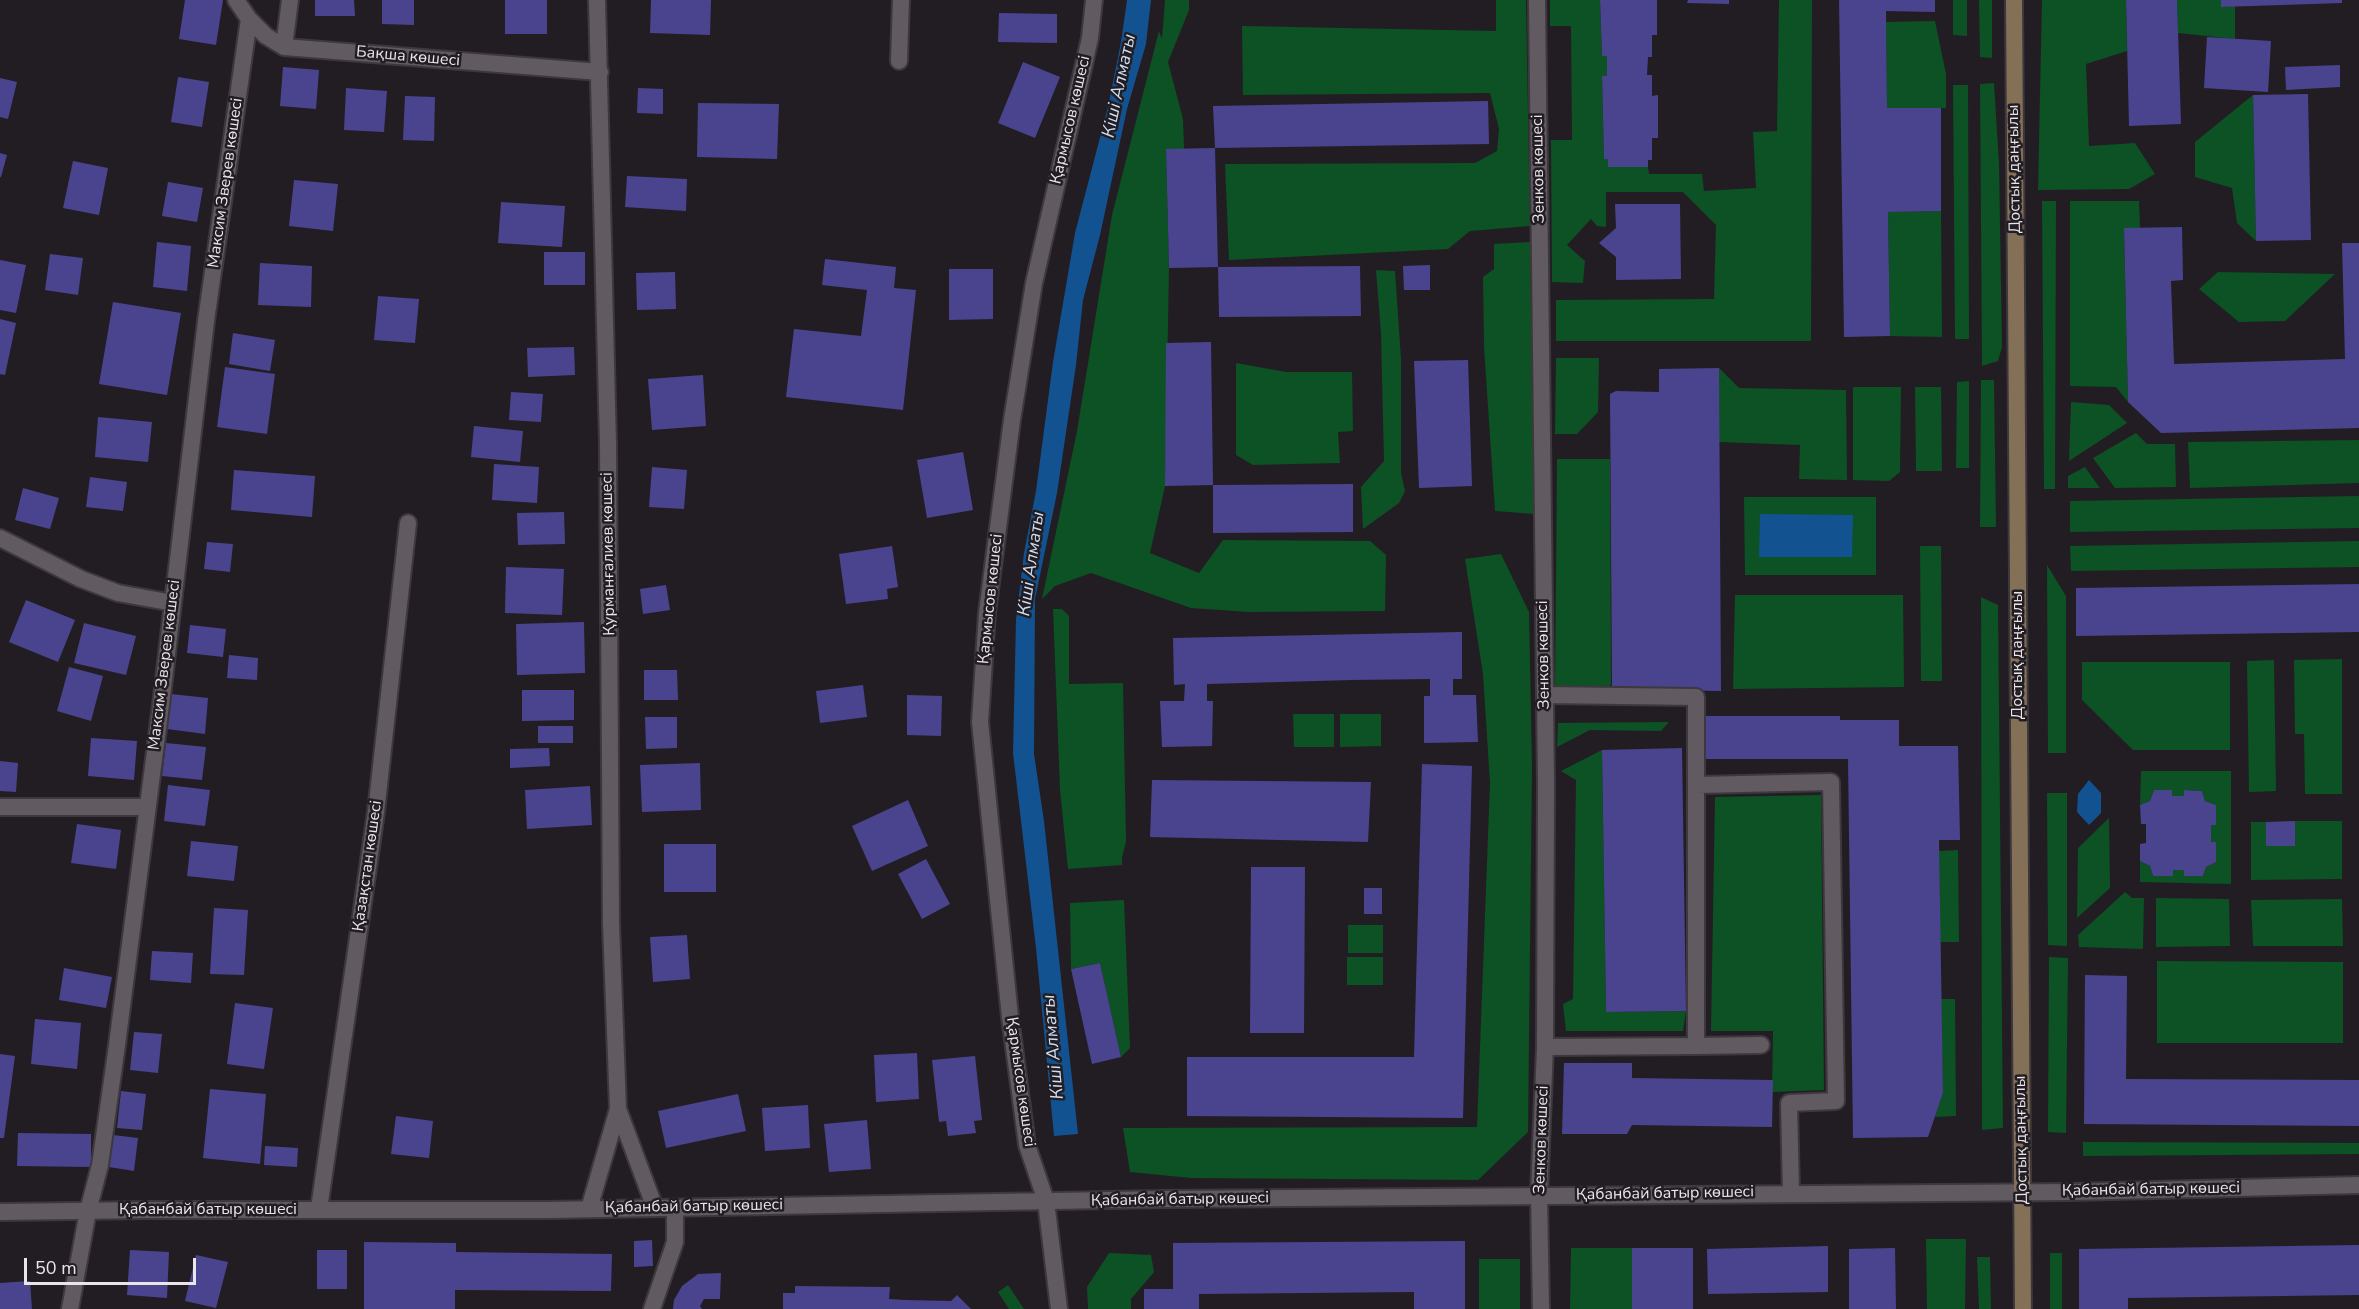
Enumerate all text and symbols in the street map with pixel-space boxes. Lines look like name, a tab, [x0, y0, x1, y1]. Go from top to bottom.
water label: Кіші Алматы	[1098, 32, 1142, 140]
street label: Бақша көшесі	[355, 43, 461, 71]
street label: Қармысов көшесі	[1047, 54, 1095, 186]
street label: Максим Зверев көшесі	[205, 97, 247, 269]
street label: Достық даңғылы	[2004, 105, 2026, 233]
street label: Зенков көшесі	[1528, 114, 1550, 224]
street label: Қурманғалиев көшесі	[598, 472, 620, 636]
water label: Кіші Алматы	[1014, 510, 1050, 618]
street label: Қармысов көшесі	[975, 533, 1007, 665]
street label: Максим Зверев көшесі	[145, 579, 185, 751]
street label: Достық даңғылы	[2008, 591, 2028, 719]
street label: Зенков көшесі	[1533, 600, 1555, 710]
street label: Қазақстан көшесі	[349, 799, 387, 933]
water label: Кіші Алматы	[1039, 994, 1069, 1100]
street label: Қармысов көшесі	[1001, 1016, 1039, 1148]
street label: Достық даңғылы	[2011, 1076, 2033, 1204]
street label: Зенков көшесі	[1531, 1085, 1553, 1195]
street label: Қабанбай батыр көшесі	[2062, 1179, 2240, 1201]
street label: Қабанбай батыр көшесі	[1576, 1183, 1754, 1205]
street label: Қабанбай батыр көшесі	[1091, 1189, 1269, 1211]
street label: Қабанбай батыр көшесі	[605, 1196, 783, 1218]
street label: Қабанбай батыр көшесі	[119, 1200, 297, 1220]
scale bar	[27, 1246, 200, 1284]
text: 50 m	[35, 1256, 77, 1280]

